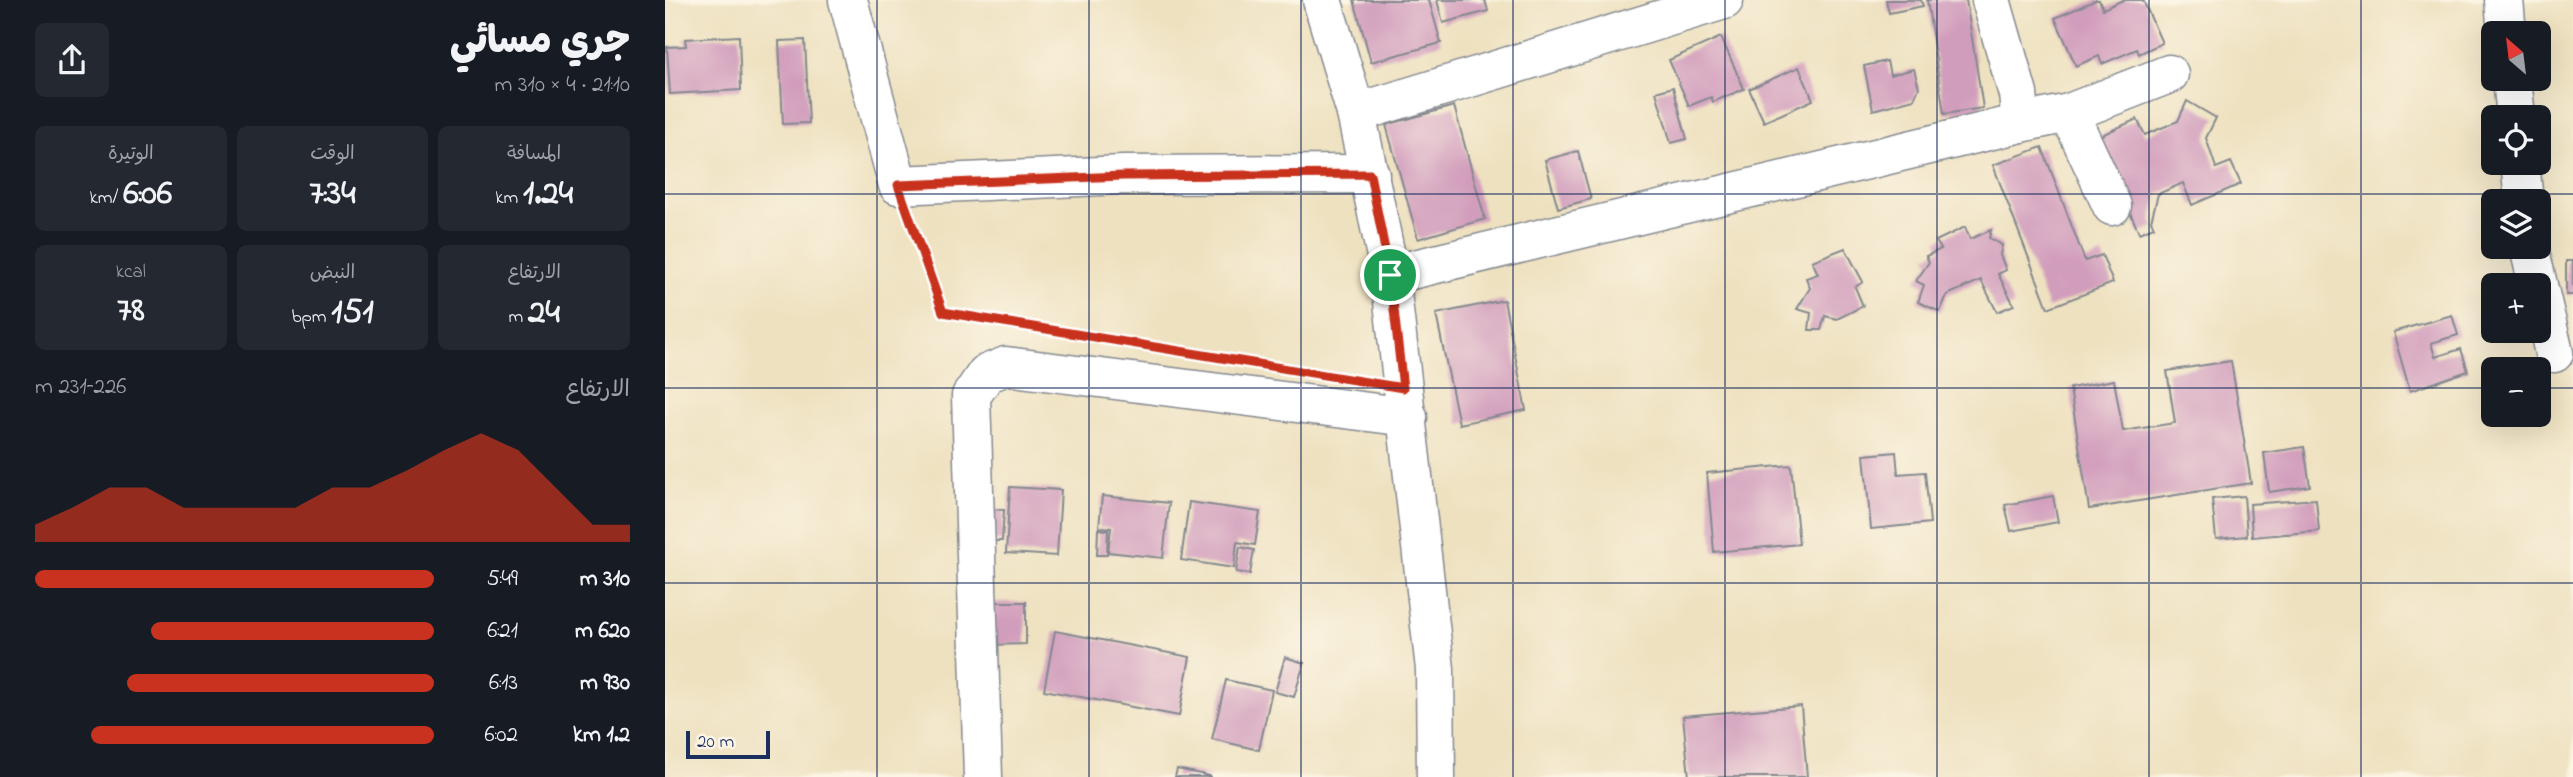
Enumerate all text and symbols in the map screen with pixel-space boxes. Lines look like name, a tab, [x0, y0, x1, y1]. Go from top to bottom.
text: جري مسائي	[450, 15, 630, 71]
north arrow	[2481, 21, 2551, 91]
map controls	[2481, 21, 2551, 427]
button: share	[35, 23, 109, 97]
text: 21:10 · 4 × 310 m	[494, 69, 630, 102]
button: locate	[2481, 105, 2551, 175]
text: الوتيرة	[108, 141, 154, 168]
text: الوقت	[310, 141, 355, 168]
text: المسافة	[507, 141, 561, 168]
text: 6:06	[123, 169, 172, 220]
text: 7:34	[309, 169, 356, 220]
text: 1.24	[523, 169, 573, 220]
text: /km	[90, 185, 123, 212]
text: km	[495, 185, 523, 212]
button: layers	[2481, 189, 2551, 259]
pin	[1360, 245, 1420, 305]
icon: arrive	[1371, 256, 1409, 294]
text: kcal	[116, 259, 146, 286]
text: النبض	[310, 260, 355, 287]
text: الارتفاع	[508, 260, 561, 287]
button: +	[2481, 273, 2551, 343]
text: 78	[117, 286, 145, 337]
text: 151	[331, 288, 374, 339]
text: 24	[528, 288, 560, 339]
text: bpm	[291, 304, 331, 331]
text: m	[509, 304, 528, 331]
button: −	[2481, 357, 2551, 427]
text: 226–231 m	[35, 371, 126, 404]
text: الارتفاع	[566, 374, 630, 407]
text: 5:49	[486, 563, 518, 596]
text: 310 m	[580, 563, 630, 596]
text: 6:21	[487, 615, 518, 648]
text: 620 m	[575, 615, 630, 648]
text: 6:13	[489, 667, 518, 700]
text: 930 m	[580, 667, 630, 700]
text: 6:02	[485, 719, 518, 752]
text: 1.2 km	[573, 719, 630, 752]
scale bar	[686, 728, 770, 760]
text: 20 m	[697, 729, 734, 756]

